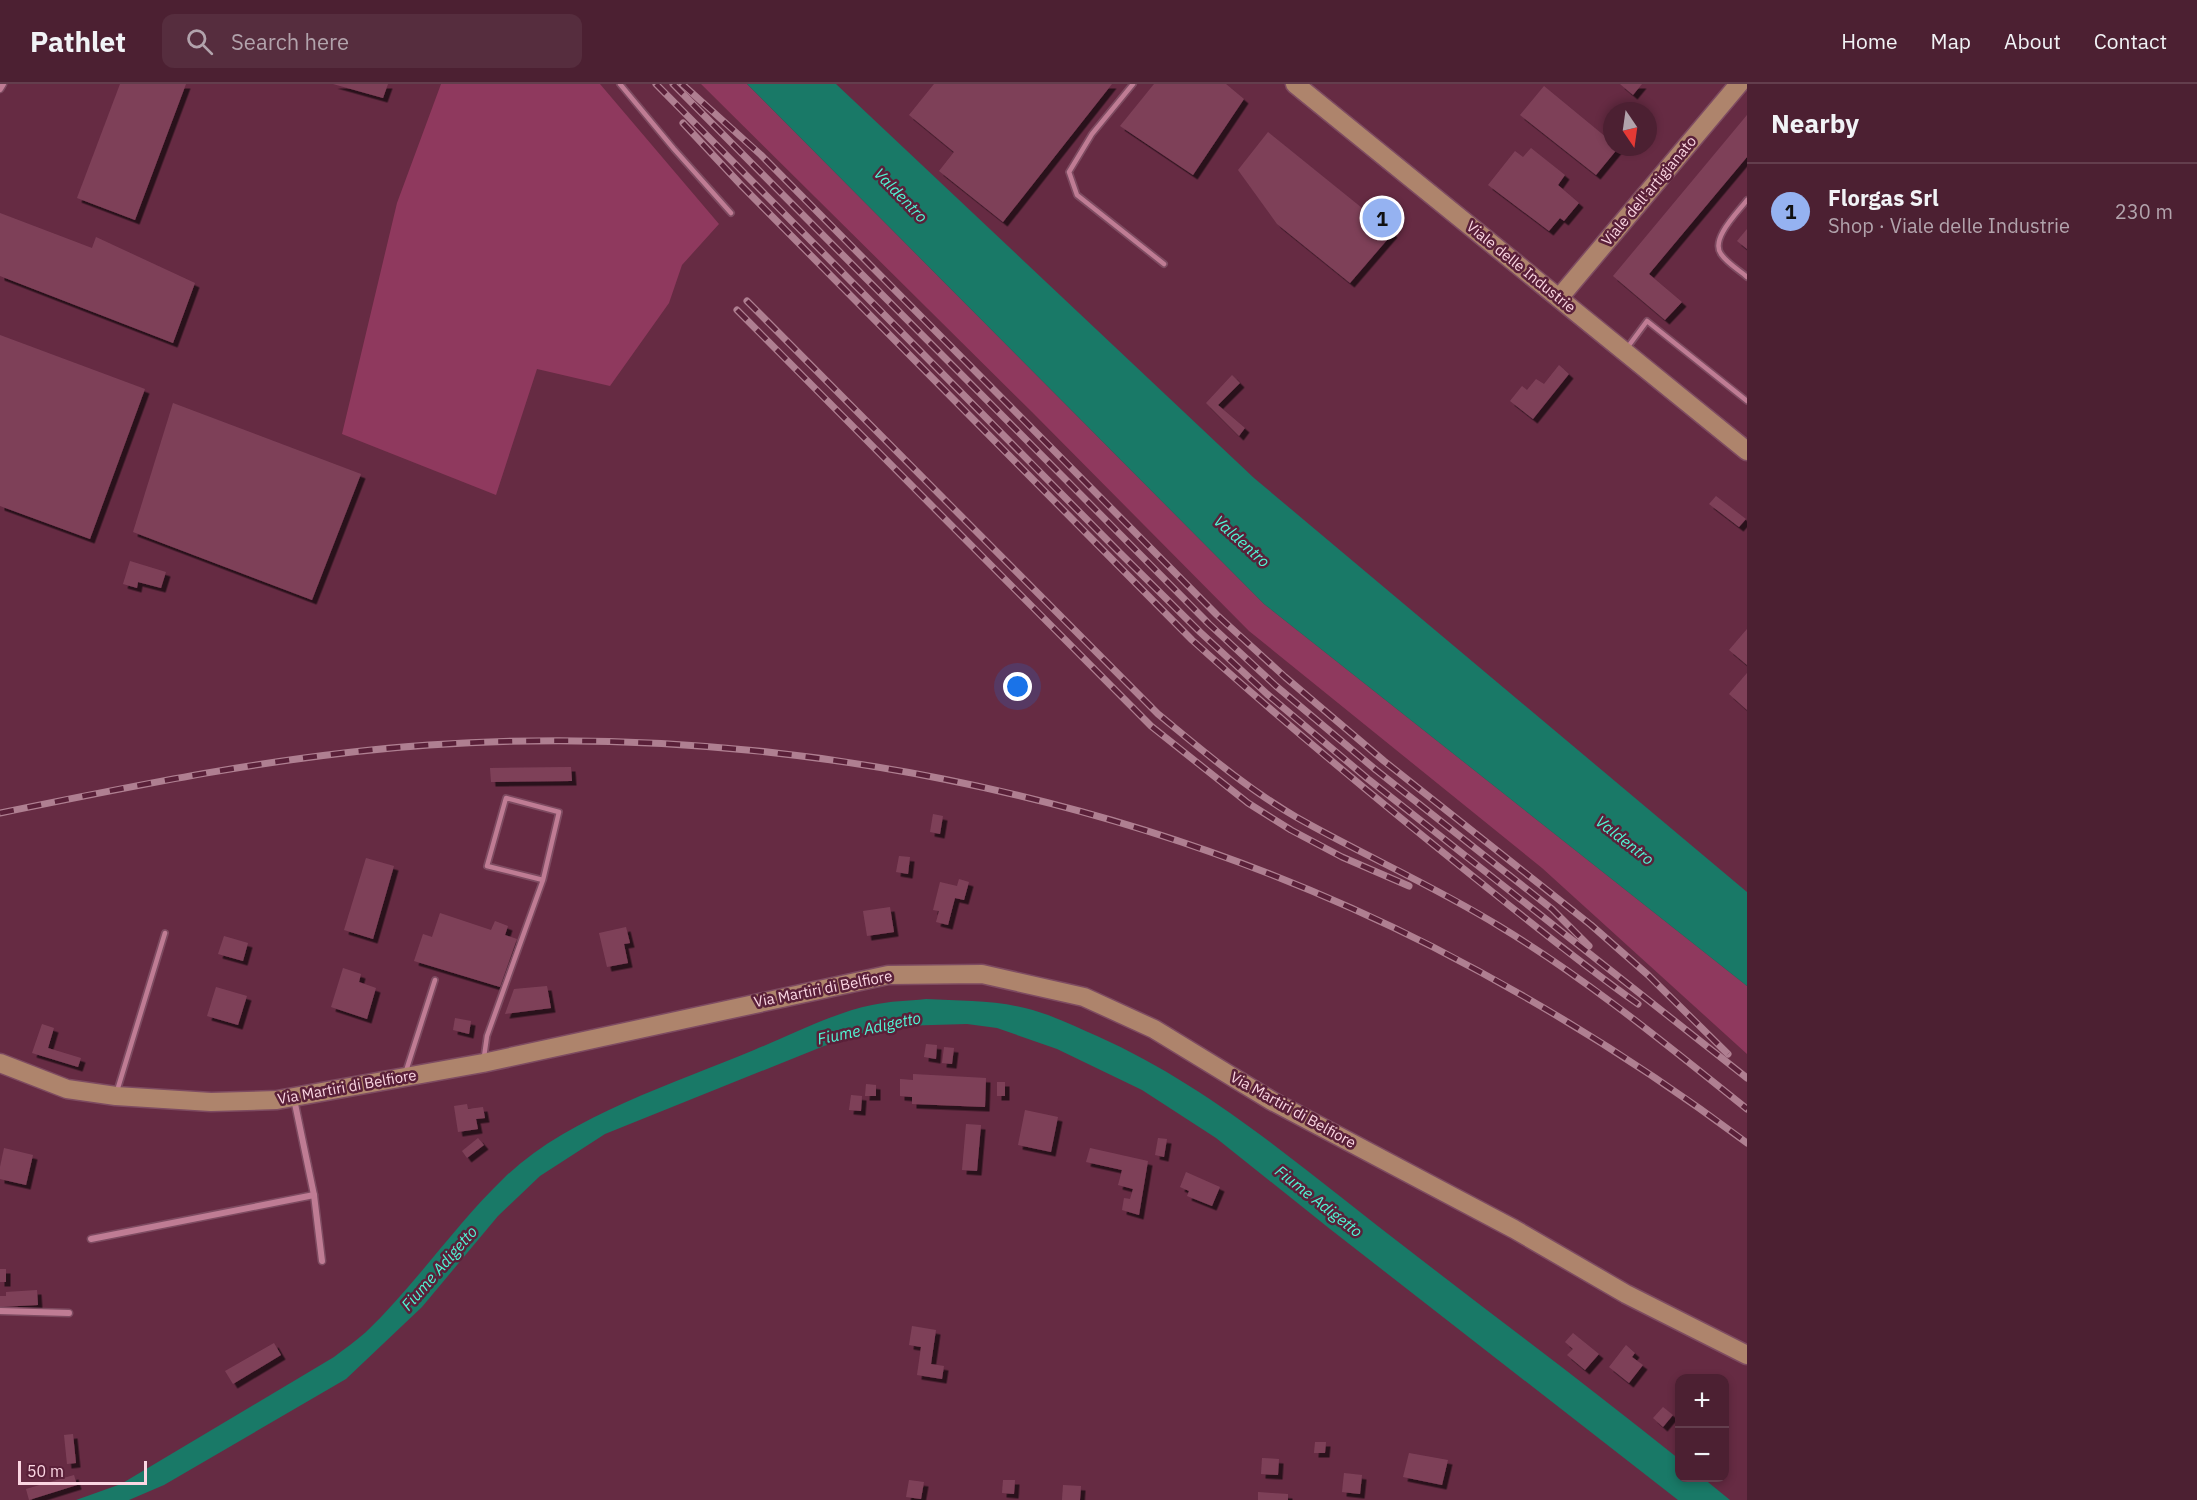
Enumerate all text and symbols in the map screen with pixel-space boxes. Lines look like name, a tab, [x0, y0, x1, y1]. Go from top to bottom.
search box	[162, 14, 582, 68]
text: Pathlet	[30, 23, 126, 60]
icon: search	[183, 25, 216, 58]
text: Search here	[231, 27, 349, 56]
text: Home	[1841, 27, 1898, 55]
text: Map	[1931, 27, 1971, 55]
text: About	[2004, 27, 2061, 55]
text: Contact	[2094, 27, 2167, 55]
north arrow	[1603, 102, 1657, 156]
text: Nearby	[1771, 106, 1859, 140]
street label: Viale dell'artigianato	[1597, 132, 1700, 250]
water label: Valdentro	[870, 163, 932, 227]
text: Florgas Srl	[1828, 183, 1939, 212]
pin: 1	[1362, 196, 1402, 240]
text: 1	[1785, 198, 1797, 225]
text: 230 m	[2115, 198, 2173, 225]
text: Shop · Viale delle Industrie	[1828, 212, 2070, 239]
street label: Viale delle Industrie	[1463, 217, 1580, 317]
water label: Valdentro	[1210, 511, 1274, 572]
your location	[1003, 672, 1032, 701]
water label: Valdentro	[1592, 811, 1658, 869]
street label: Via Martiri di Belfiore	[752, 966, 894, 1011]
water label: Fiume Adigetto	[815, 1007, 923, 1049]
street label: Via Martiri di Belfiore	[276, 1065, 418, 1108]
street label: Via Martiri di Belfiore	[1227, 1067, 1359, 1152]
water label: Fiume Adigetto	[1271, 1161, 1367, 1242]
water label: Fiume Adigetto	[397, 1221, 481, 1314]
map controls	[1675, 1374, 1729, 1482]
button: +	[1675, 1374, 1729, 1428]
button: −	[1675, 1428, 1729, 1482]
scale bar	[18, 1458, 147, 1486]
text: 50 m	[27, 1461, 64, 1481]

